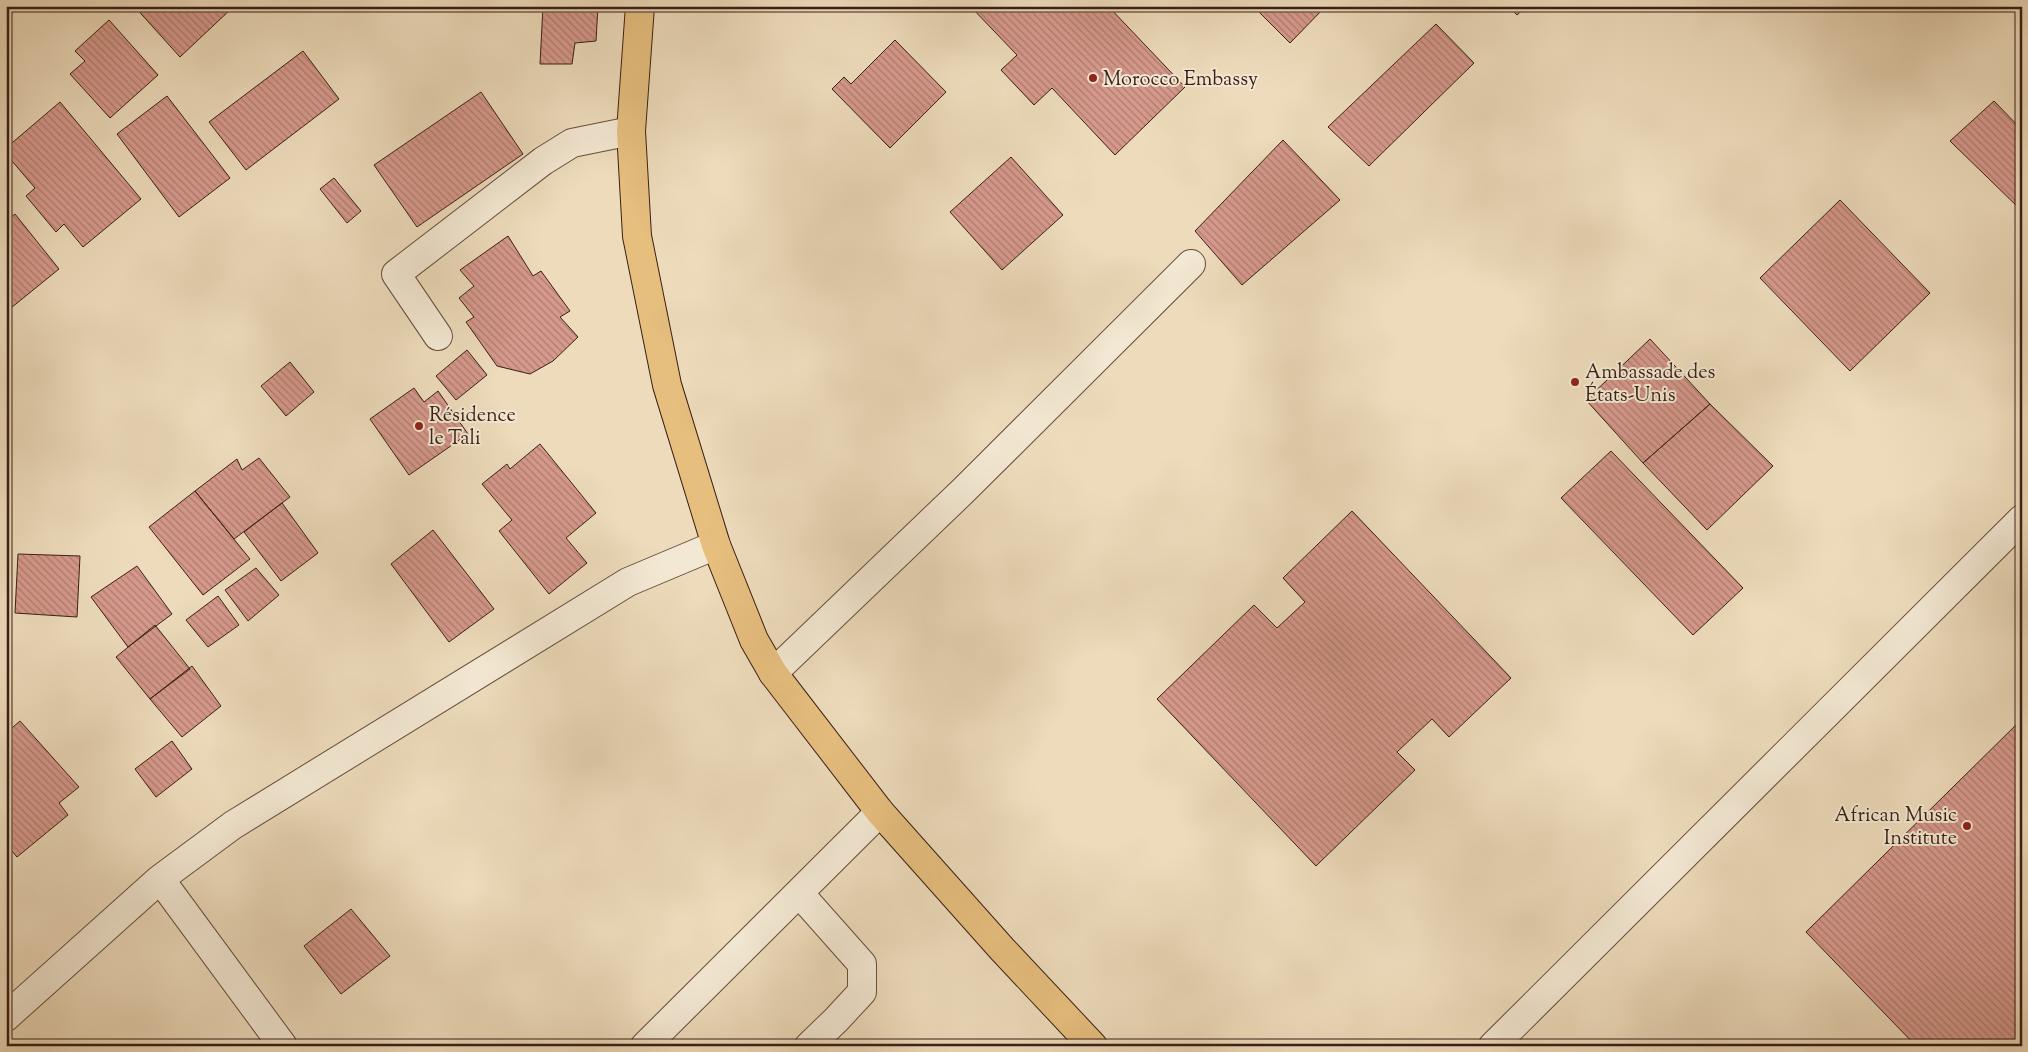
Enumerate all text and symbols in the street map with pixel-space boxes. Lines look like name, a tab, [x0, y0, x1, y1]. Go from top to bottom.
place label: Morocco Embassy	[1103, 66, 1258, 95]
marker: Morocco Embassy	[1087, 72, 1099, 84]
place label: Ambassade des États-Unis	[1585, 359, 1715, 411]
marker: Ambassade des États-Unis	[1569, 376, 1581, 388]
place label: Résidence le Tali	[429, 402, 516, 454]
marker: Résidence le Tali	[413, 420, 425, 432]
place label: African Music Institute	[1834, 802, 1957, 854]
marker: African Music Institute	[1961, 820, 1973, 832]

